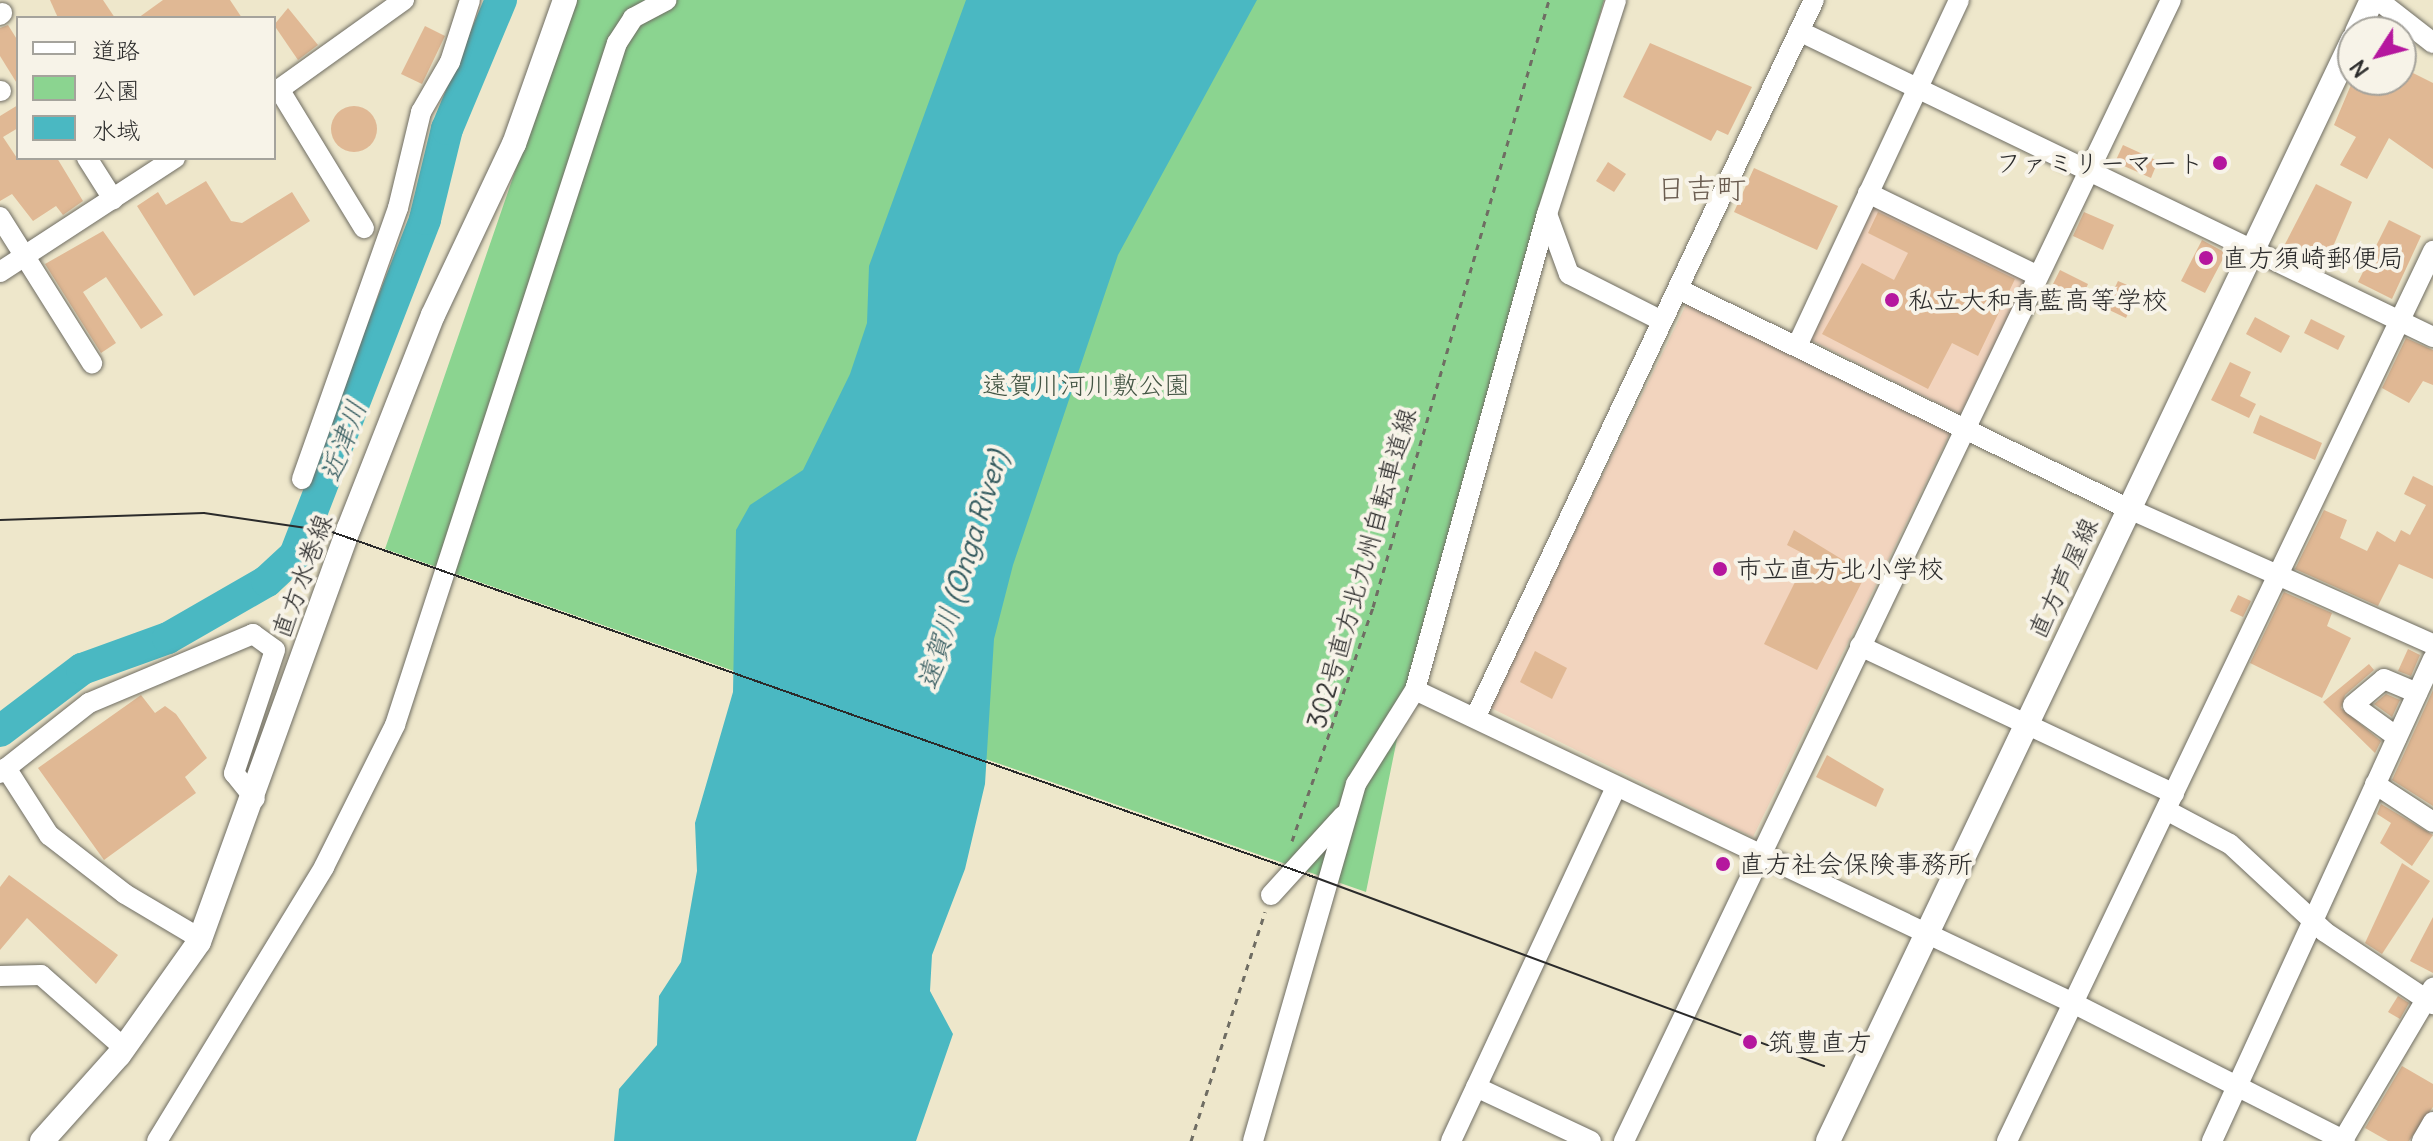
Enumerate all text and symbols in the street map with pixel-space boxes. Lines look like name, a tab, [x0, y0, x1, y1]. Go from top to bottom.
legend	[16, 16, 276, 160]
north arrow	[2337, 16, 2417, 96]
text: 道路	[92, 35, 140, 65]
text: N	[2343, 55, 2375, 83]
text: 公園	[92, 75, 140, 105]
text: 水域	[92, 115, 140, 145]
place label: ファミリーマート	[1996, 147, 2204, 179]
marker: ファミリーマート	[2211, 154, 2229, 172]
district label: 日吉町	[1656, 170, 1746, 206]
place label: 直方須崎郵便局	[2222, 242, 2404, 274]
marker: 直方須崎郵便局	[2197, 249, 2215, 267]
place label: 私立大和青藍高等学校	[1908, 284, 2168, 316]
marker: 私立大和青藍高等学校	[1883, 291, 1901, 309]
park label: 遠賀川河川敷公園	[982, 369, 1190, 401]
water label: 近津川	[313, 396, 373, 486]
street label: 302号直方北九州自転車道線	[1301, 404, 1423, 732]
water label: 遠賀川 (Onga River)	[910, 447, 1014, 693]
street label: 直方水巻線	[265, 510, 339, 642]
street label: 直方芦屋線	[2021, 512, 2105, 644]
place label: 市立直方北小学校	[1736, 553, 1944, 585]
marker: 市立直方北小学校	[1711, 560, 1729, 578]
place label: 直方社会保険事務所	[1739, 848, 1973, 880]
marker: 直方社会保険事務所	[1714, 855, 1732, 873]
place label: 筑豊直方	[1768, 1026, 1872, 1058]
marker: 筑豊直方	[1739, 1031, 1761, 1053]

